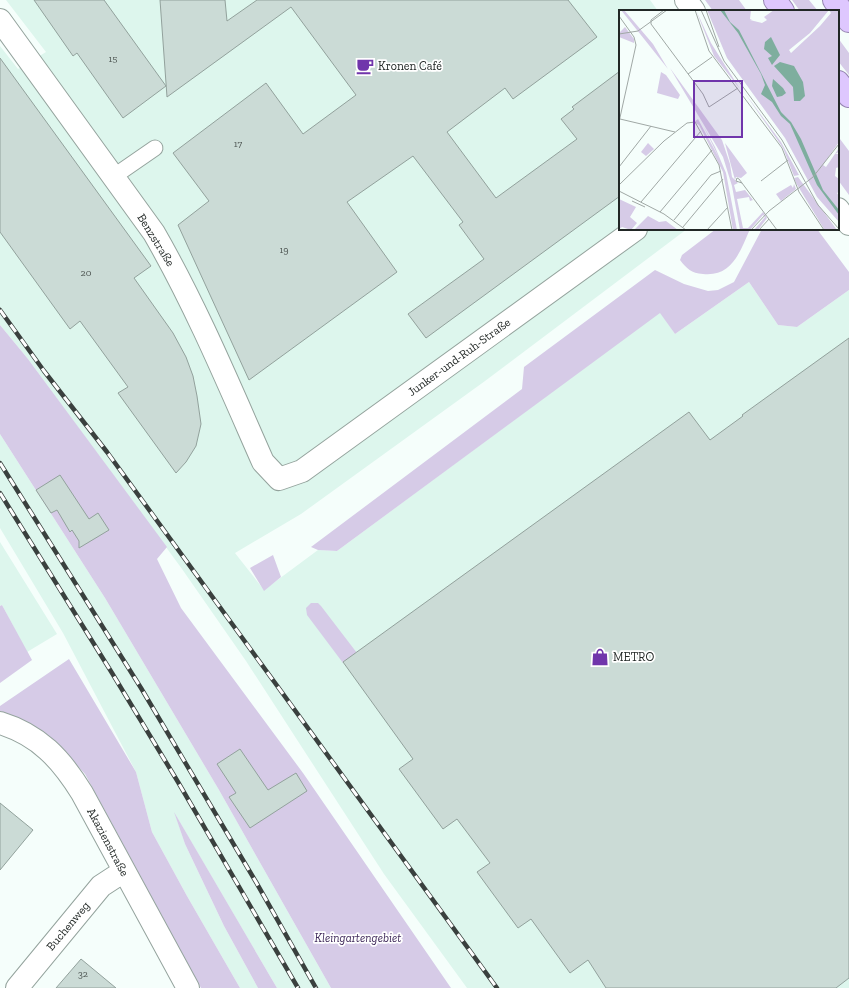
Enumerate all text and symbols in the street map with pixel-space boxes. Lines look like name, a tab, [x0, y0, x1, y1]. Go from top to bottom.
inset map	[619, 10, 839, 230]
house number: 15	[109, 53, 117, 65]
cafe icon: Kronen Café	[355, 56, 375, 76]
place label: Kronen Café	[378, 59, 442, 73]
house number: 17	[234, 138, 242, 150]
street label: Benzstraße	[134, 211, 178, 269]
house number: 19	[279, 244, 289, 256]
house number: 20	[81, 267, 92, 279]
street label: Junker-und-Ruh-Straße	[405, 315, 513, 399]
shop icon: METRO	[590, 647, 610, 667]
place label: METRO	[613, 650, 654, 664]
street label: Akazienstraße	[84, 805, 132, 879]
street label: Buchenweg	[43, 898, 93, 953]
park label: Kleingartengebiet	[315, 931, 401, 945]
house number: 32	[78, 968, 88, 980]

